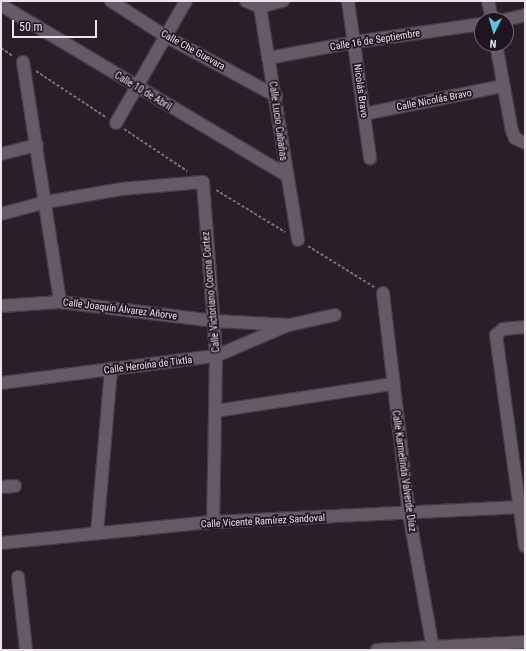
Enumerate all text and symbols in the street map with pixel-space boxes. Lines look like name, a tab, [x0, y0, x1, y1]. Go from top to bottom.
scale bar	[14, 12, 99, 38]
north arrow	[474, 12, 514, 52]
text: 50 m	[19, 20, 43, 34]
street label: Calle Che Guevara	[159, 27, 227, 73]
street label: Calle 16 de Septiembre	[329, 27, 421, 53]
text: N	[489, 37, 497, 50]
street label: Nicolás Bravo	[351, 63, 371, 119]
street label: Calle 10 de Abril	[112, 69, 174, 113]
street label: Calle Lucio Cabañas	[266, 81, 290, 161]
street label: Calle Nicolás Bravo	[395, 87, 473, 113]
street label: Calle Victoriano Corona Cortez	[200, 231, 222, 353]
street label: Calle Joaquín Álvarez Añorve	[62, 296, 178, 322]
street label: Calle Heroína de Tixtla	[103, 354, 193, 376]
street label: Calle Karmelinda Valverde Díaz	[390, 409, 418, 533]
street label: Calle Vicente Ramírez Sandoval	[201, 512, 325, 530]

